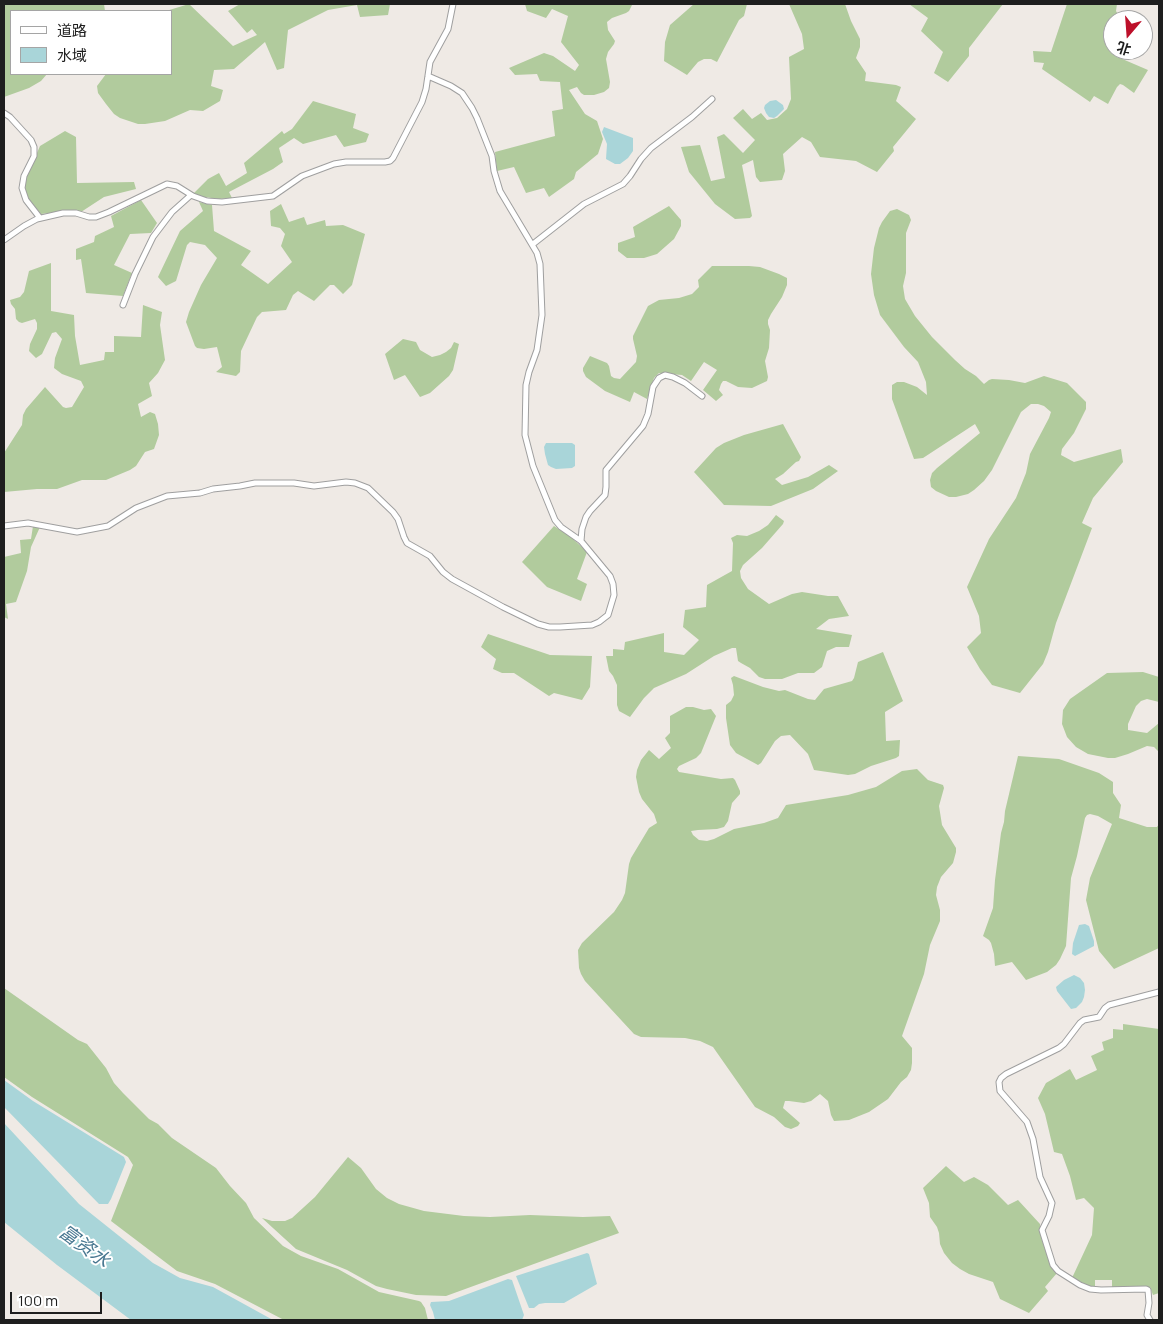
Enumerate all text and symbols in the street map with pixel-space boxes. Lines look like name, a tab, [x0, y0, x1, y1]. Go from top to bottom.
legend	[10, 10, 172, 75]
north arrow	[1103, 10, 1153, 60]
text: 道路	[57, 20, 87, 41]
text: 北	[1114, 38, 1133, 60]
text: 水域	[57, 45, 87, 66]
water label: 富资水	[54, 1221, 114, 1273]
scale bar	[12, 1282, 105, 1314]
text: 100 m	[18, 1290, 58, 1311]

